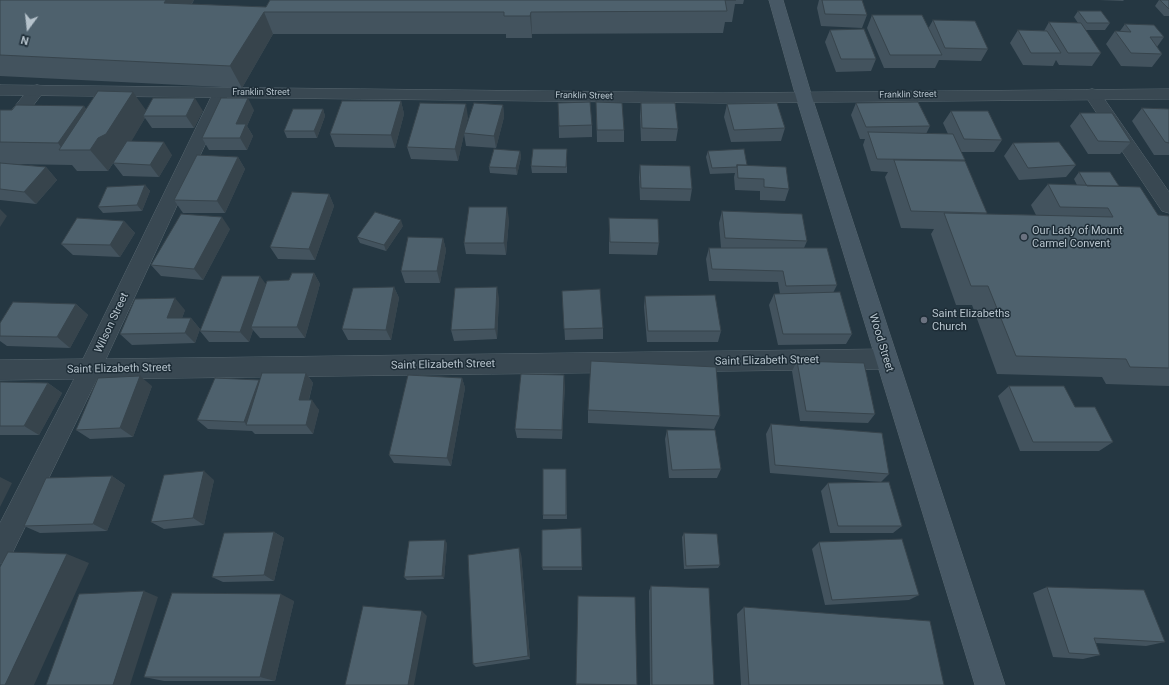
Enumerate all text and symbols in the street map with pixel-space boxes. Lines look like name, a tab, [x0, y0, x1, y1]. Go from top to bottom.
north arrow	[8, 8, 48, 48]
text: N	[19, 33, 30, 47]
street label: Franklin Street	[232, 88, 290, 98]
street label: Franklin Street	[879, 89, 937, 101]
street label: Franklin Street	[555, 90, 613, 102]
place label: Our Lady of Mount Carmel Convent	[1032, 224, 1123, 250]
marker: Our Lady of Mount Carmel Convent	[1019, 232, 1029, 242]
street label: Wilson Street	[92, 291, 132, 355]
place label: Saint Elizabeths Church	[932, 307, 1010, 333]
street label: Wood Street	[866, 312, 896, 374]
marker: Saint Elizabeths Church	[919, 315, 929, 325]
street label: Saint Elizabeth Street	[715, 353, 819, 369]
street label: Saint Elizabeth Street	[391, 357, 495, 373]
street label: Saint Elizabeth Street	[67, 361, 171, 377]

